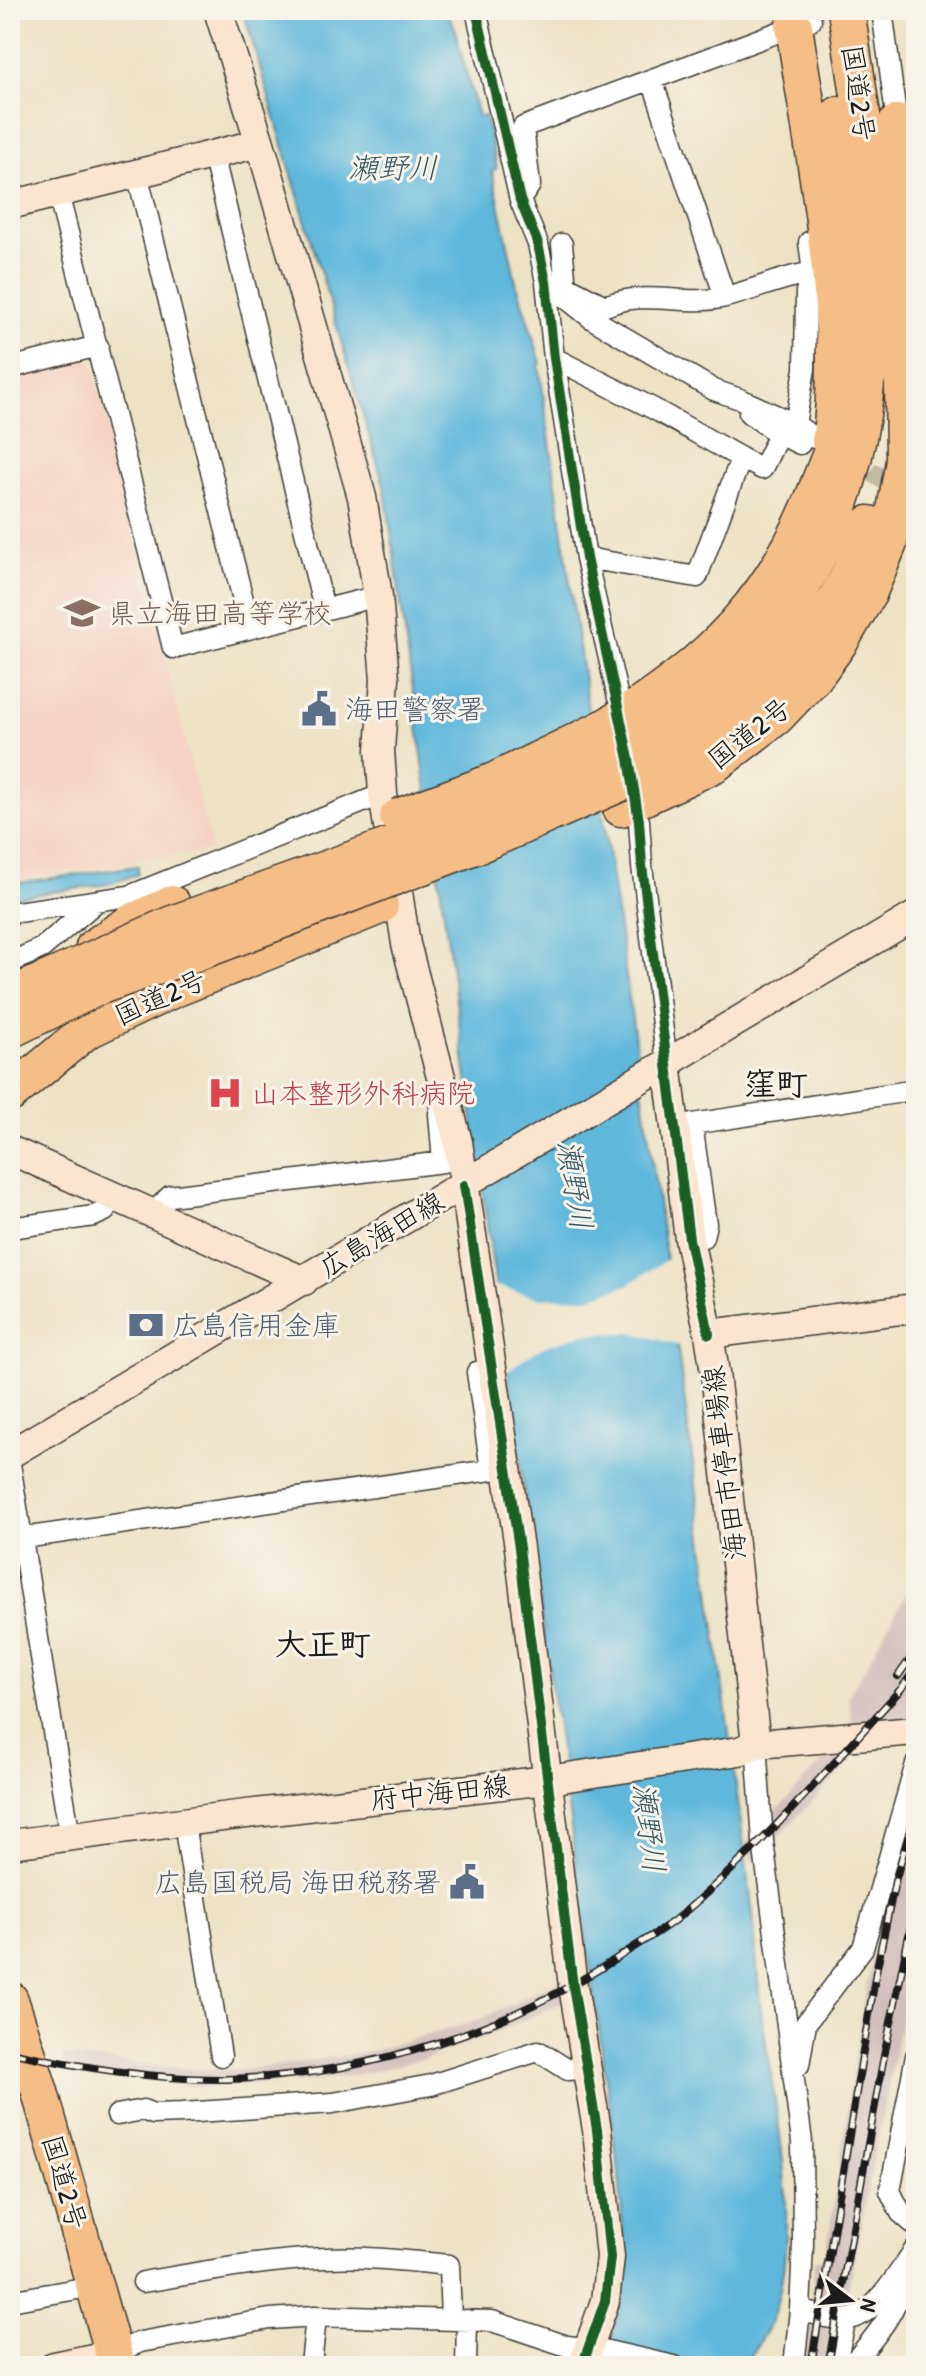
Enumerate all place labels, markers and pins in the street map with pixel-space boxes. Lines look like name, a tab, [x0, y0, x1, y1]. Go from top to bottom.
school or university icon: 県立海田高等学校	[63, 594, 101, 632]
place label: 県立海田高等学校	[108, 594, 332, 632]
public building icon: 海田警察署	[300, 690, 338, 728]
place label: 海田警察署	[345, 690, 485, 728]
hospital icon: 山本整形外科病院	[206, 1074, 244, 1112]
place label: 山本整形外科病院	[251, 1074, 475, 1112]
bank icon: 広島信用金庫	[127, 1306, 165, 1344]
place label: 広島信用金庫	[172, 1306, 340, 1344]
place label: 広島国税局 海田税務署	[155, 1863, 441, 1901]
public building icon: 広島国税局 海田税務署	[448, 1863, 486, 1901]

